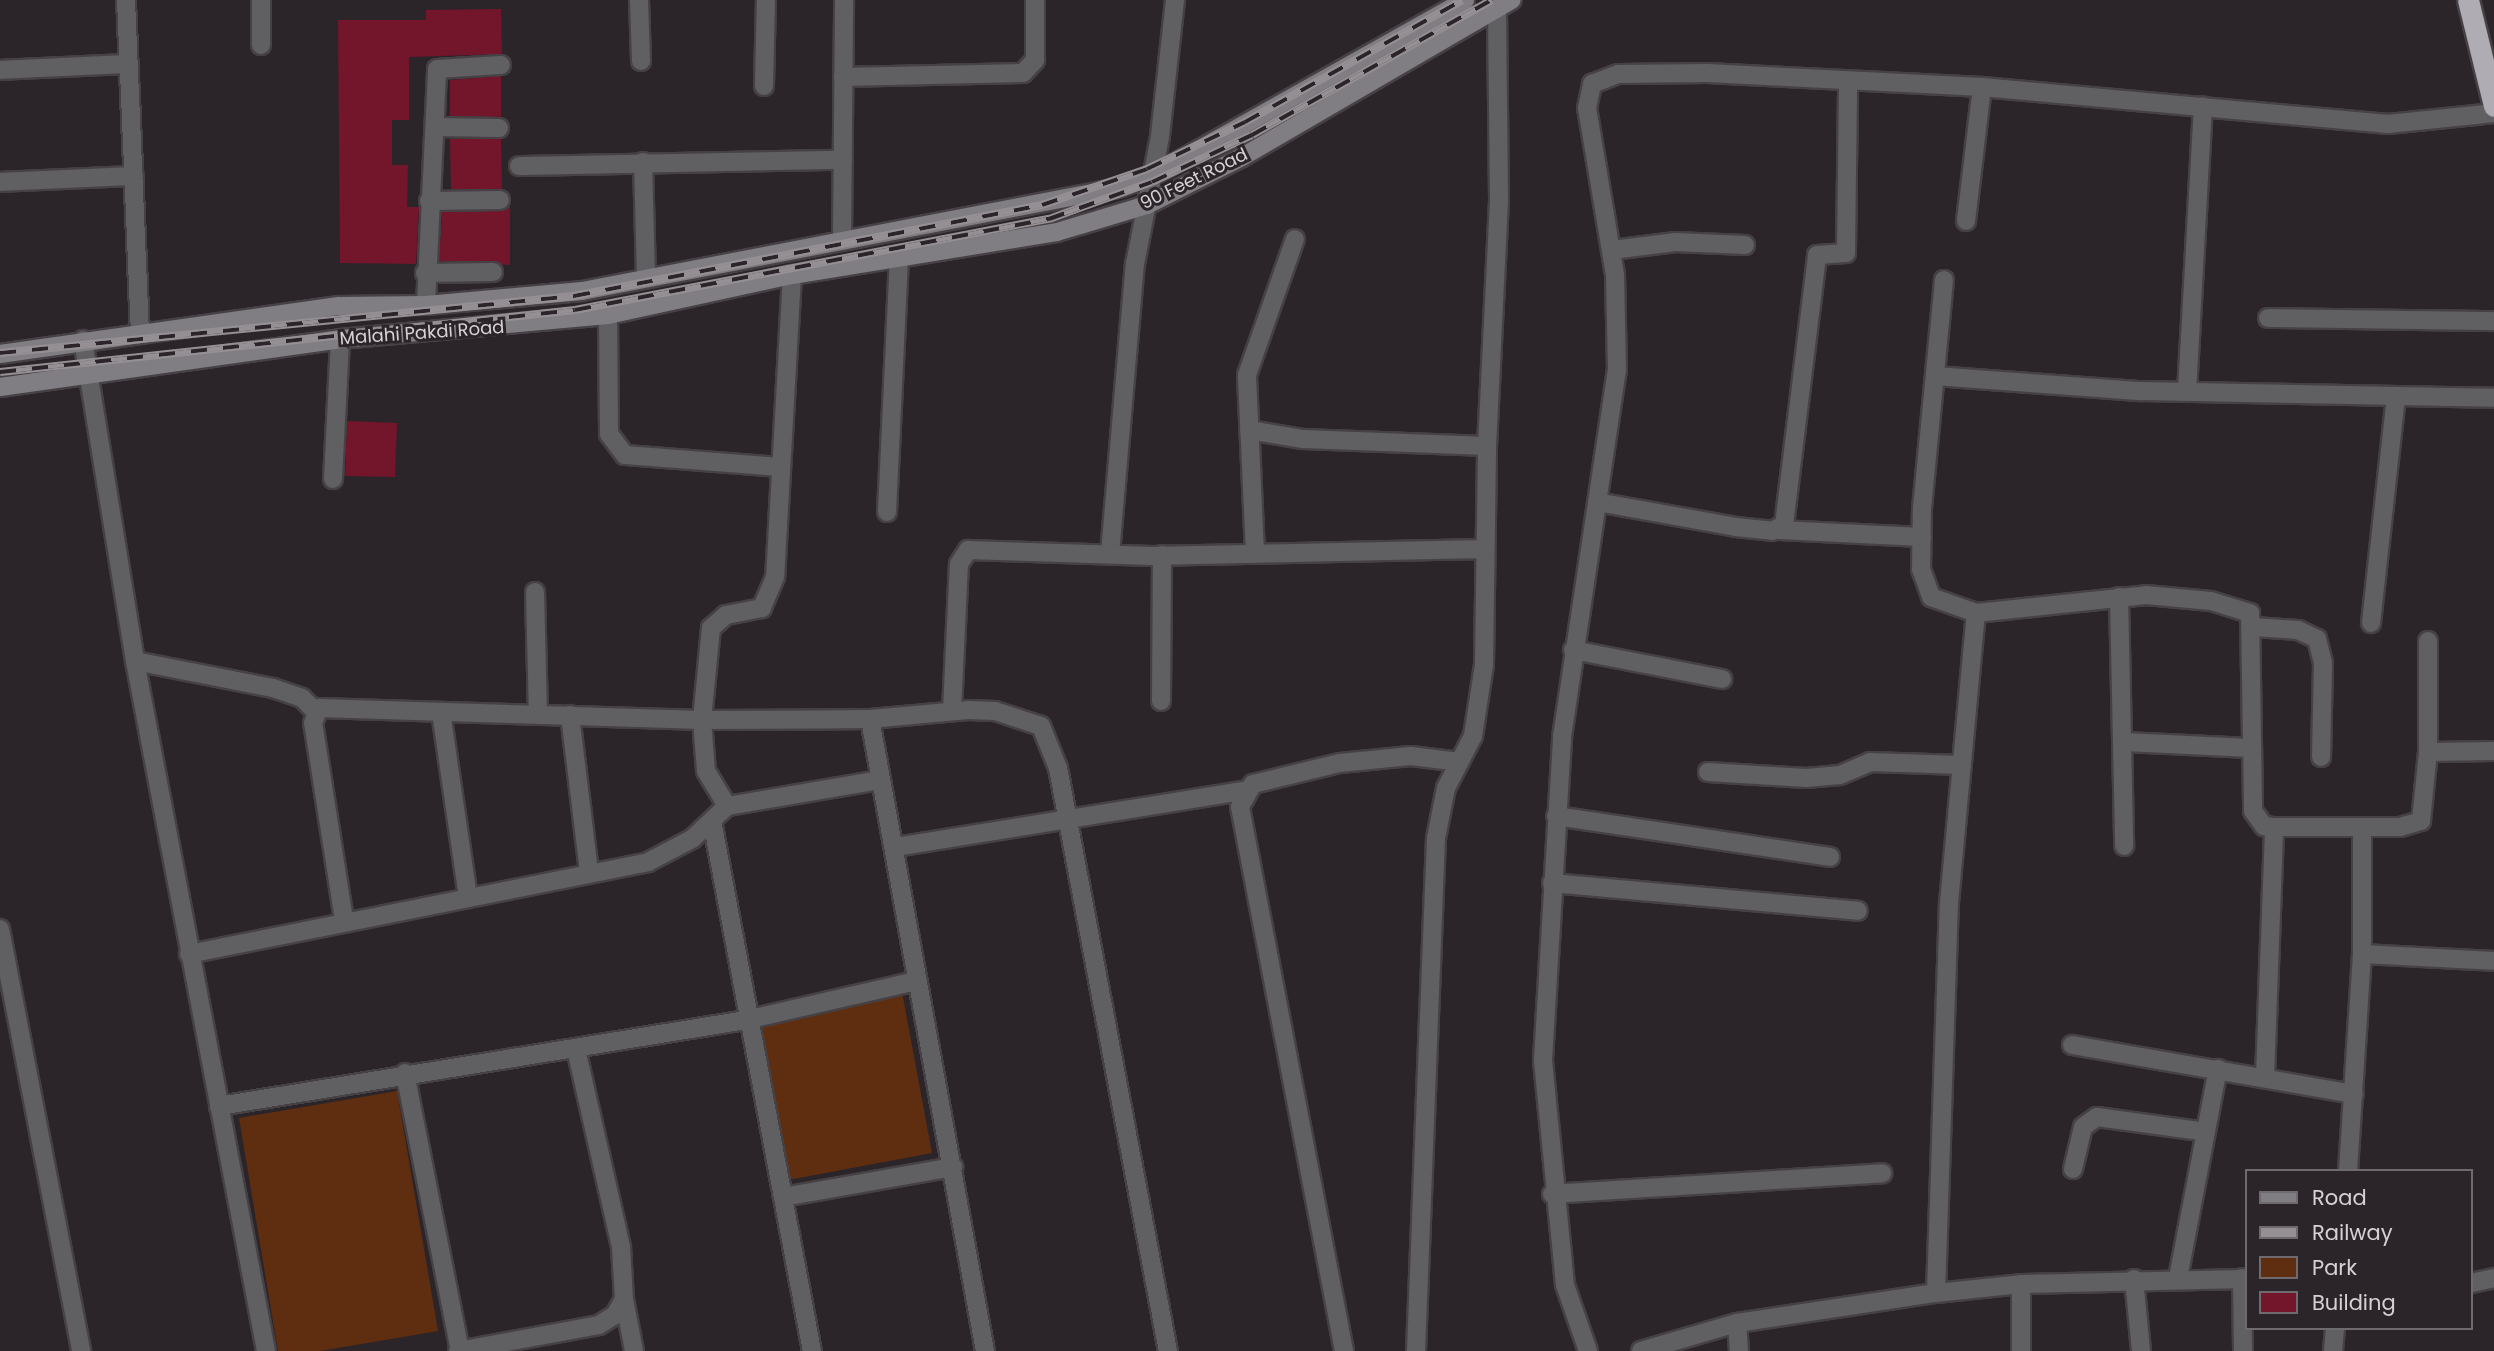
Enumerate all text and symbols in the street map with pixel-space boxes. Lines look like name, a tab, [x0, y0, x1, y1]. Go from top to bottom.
street label: 90 Feet Road	[1137, 144, 1251, 214]
street label: Malahi Pakdi Road	[339, 316, 505, 350]
legend	[2246, 1169, 2473, 1330]
text: Road	[2312, 1183, 2367, 1212]
text: Railway	[2312, 1218, 2393, 1247]
text: Park	[2312, 1253, 2357, 1282]
text: Building	[2312, 1288, 2396, 1317]

